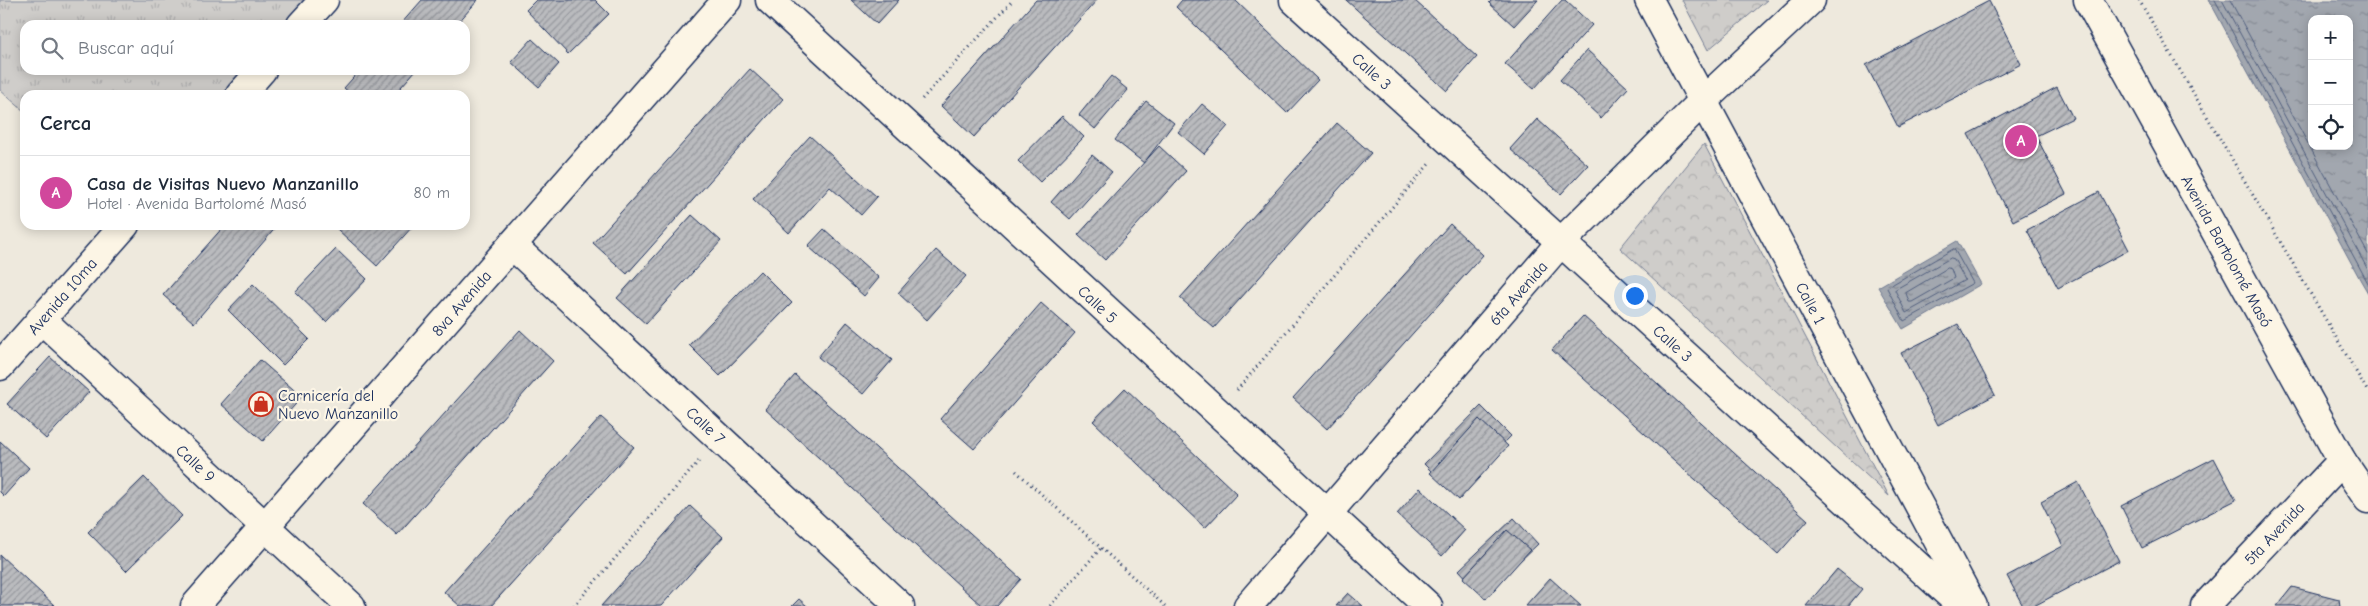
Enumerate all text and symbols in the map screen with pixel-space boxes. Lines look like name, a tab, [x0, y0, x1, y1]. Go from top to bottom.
map controls	[2308, 15, 2353, 150]
button: +	[2308, 15, 2353, 60]
search box	[20, 20, 470, 75]
icon: search	[38, 34, 66, 62]
text: Buscar aquí	[78, 37, 174, 59]
street label: Calle 3	[1348, 49, 1395, 94]
button: −	[2308, 60, 2353, 105]
button: locate	[2308, 105, 2353, 150]
text: Cerca	[40, 111, 91, 135]
pin: A	[2005, 122, 2037, 160]
street label: Avenida Bartolomé Masó	[2177, 172, 2275, 330]
text: Casa de Visitas Nuevo Manzanillo	[87, 173, 359, 195]
text: A	[52, 184, 60, 202]
text: 80 m	[413, 184, 450, 202]
text: Hotel · Avenida Bartolomé Masó	[87, 195, 307, 213]
street label: Avenida 10ma	[25, 255, 101, 339]
street label: 6ta Avenida	[1486, 258, 1552, 329]
street label: 8va Avenida	[428, 267, 495, 340]
street label: Calle 1	[1792, 279, 1829, 327]
street label: Calle 5	[1074, 282, 1121, 327]
your location	[1622, 283, 1648, 309]
street label: Calle 3	[1649, 321, 1696, 366]
place label: Carnicería del Nuevo Manzanillo	[278, 387, 398, 423]
shop icon: Carnicería del Nuevo Manzanillo	[248, 391, 274, 417]
street label: Calle 7	[682, 403, 729, 448]
street label: Calle 9	[172, 441, 219, 486]
street label: 5ta Avenida	[2241, 499, 2308, 569]

